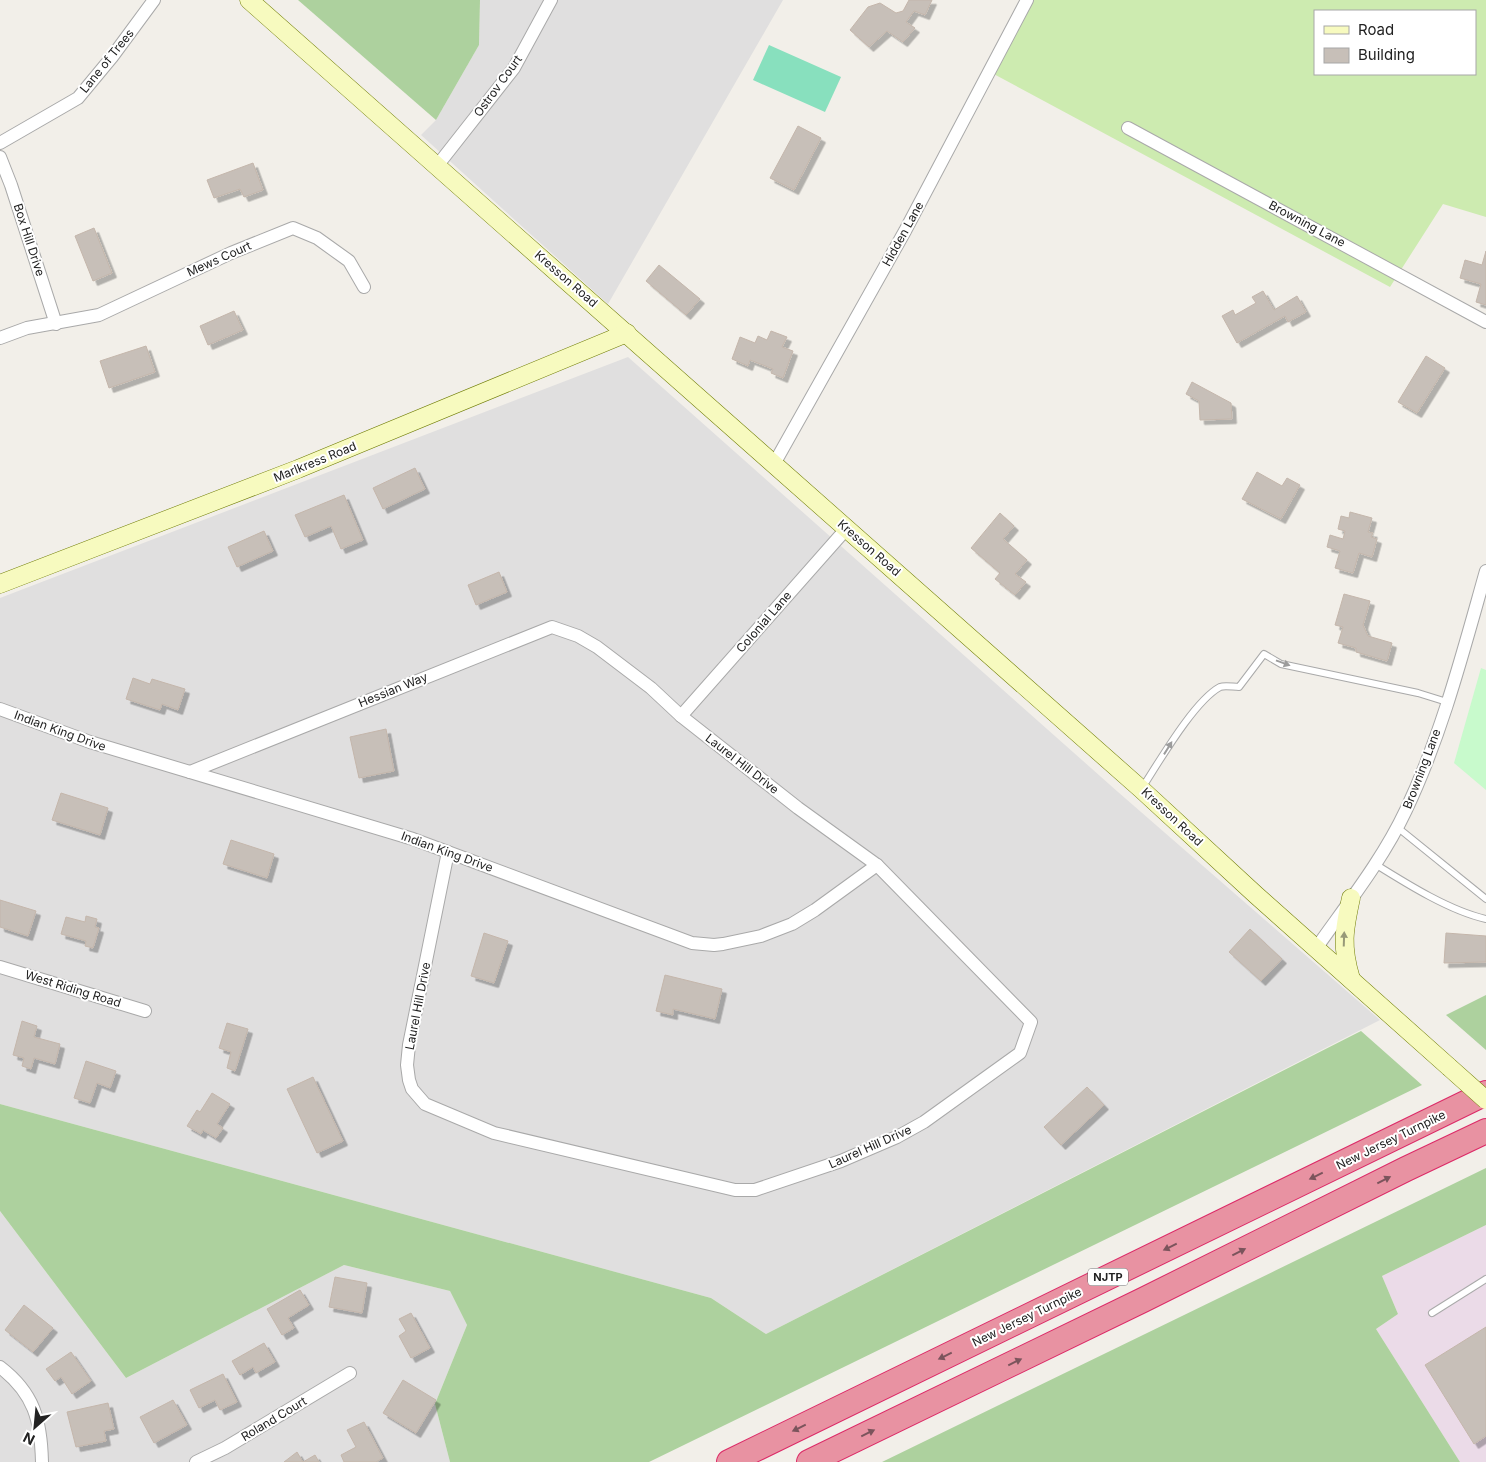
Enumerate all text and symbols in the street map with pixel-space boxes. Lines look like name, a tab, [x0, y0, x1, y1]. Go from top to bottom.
legend	[1314, 10, 1476, 75]
text: Road	[1358, 20, 1394, 39]
street label: Lane of Trees	[76, 26, 137, 96]
text: Building	[1358, 45, 1415, 64]
street label: Ostrov Court	[470, 52, 525, 119]
street label: Browning Lane	[1266, 197, 1348, 250]
street label: Hidden Lane	[879, 199, 926, 269]
street label: Box Hill Drive	[11, 202, 48, 278]
street label: Mews Court	[184, 238, 253, 279]
street label: Kresson Road	[532, 247, 601, 310]
street label: Marlkress Road	[271, 438, 358, 485]
street label: Kresson Road	[835, 516, 904, 579]
street label: Colonial Lane	[733, 588, 794, 656]
one-way arrow	[1276, 659, 1291, 667]
street label: Hessian Way	[356, 669, 430, 710]
street label: Indian King Drive	[12, 707, 108, 754]
street label: Browning Lane	[1399, 727, 1444, 811]
street label: Laurel Hill Drive	[703, 730, 782, 797]
one-way arrow	[1163, 741, 1173, 755]
street label: Kresson Road	[1138, 784, 1206, 849]
street label: Indian King Drive	[399, 828, 495, 875]
one-way arrow	[1340, 930, 1348, 946]
street label: Laurel Hill Drive	[402, 961, 433, 1051]
street label: West Riding Road	[23, 967, 123, 1010]
street label: New Jersey Turnpike	[1334, 1107, 1448, 1173]
street label: Laurel Hill Drive	[826, 1122, 914, 1171]
one-way arrow	[1309, 1172, 1323, 1180]
one-way arrow	[1377, 1175, 1392, 1184]
one-way arrow	[1163, 1243, 1177, 1251]
one-way arrow	[1232, 1248, 1246, 1256]
road number: NJTP	[1088, 1268, 1128, 1286]
street label: New Jersey Turnpike	[970, 1284, 1084, 1350]
one-way arrow	[938, 1352, 953, 1361]
one-way arrow	[1007, 1358, 1022, 1366]
street label: Roland Court	[238, 1393, 309, 1444]
north arrow	[10, 1402, 60, 1452]
one-way arrow	[792, 1424, 806, 1432]
text: N	[20, 1429, 37, 1449]
one-way arrow	[861, 1429, 875, 1437]

